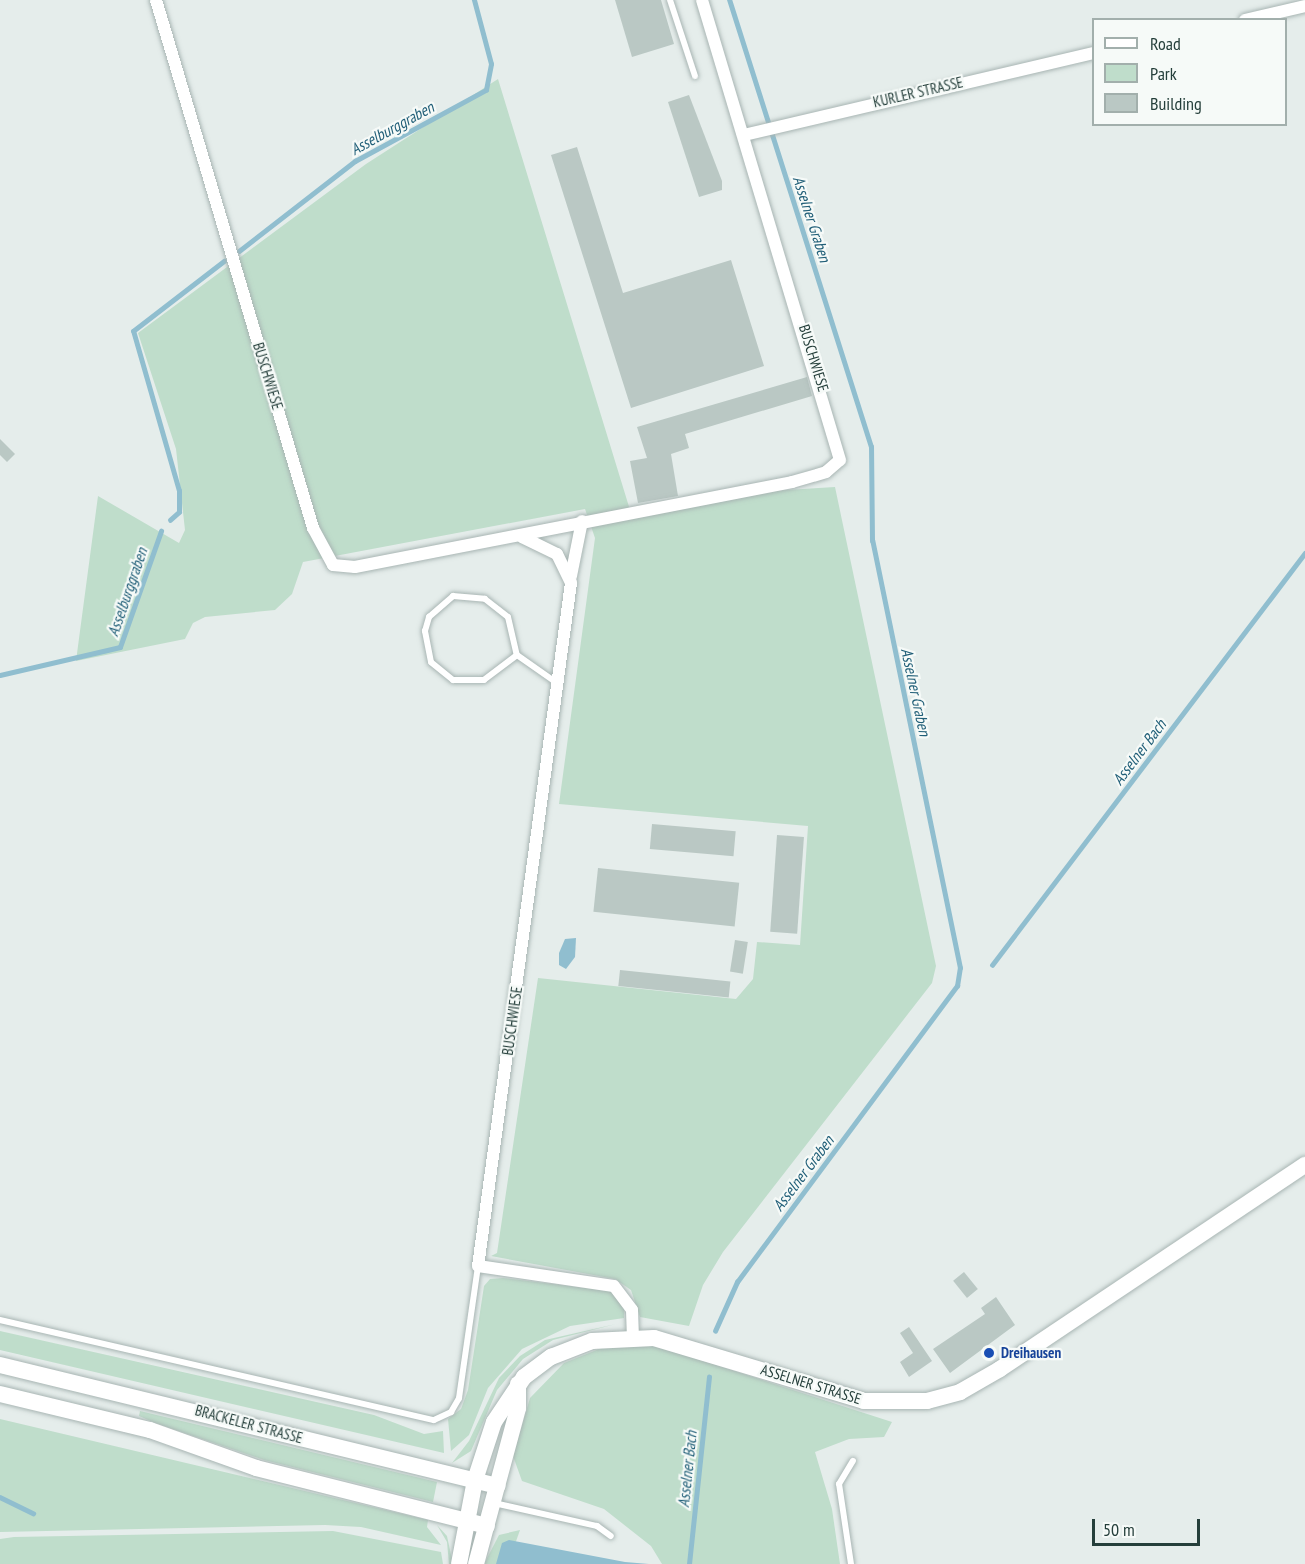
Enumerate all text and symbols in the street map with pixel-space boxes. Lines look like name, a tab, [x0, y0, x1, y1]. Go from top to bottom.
legend	[1092, 18, 1287, 126]
text: Road	[1150, 32, 1181, 55]
text: Park	[1150, 62, 1177, 85]
street label: KURLER STRASSE	[871, 73, 965, 111]
text: Building	[1150, 92, 1202, 115]
water label: Asselburggraben	[347, 97, 437, 159]
water label: Asselner Graben	[789, 174, 835, 264]
street label: BUSCHWIESE	[795, 322, 833, 394]
street label: BUSCHWIESE	[249, 340, 287, 412]
water label: Asselburggraben	[103, 545, 151, 639]
water label: Asselner Graben	[897, 646, 935, 738]
water label: Asselner Bach	[1108, 716, 1170, 788]
street label: BUSCHWIESE	[498, 986, 526, 1056]
water label: Asselner Graben	[768, 1132, 838, 1214]
place label: Dreihausen	[1001, 1344, 1061, 1362]
marker: Dreihausen	[982, 1346, 996, 1360]
street label: ASSELNER STRASSE	[759, 1360, 863, 1408]
street label: BRACKELER STRASSE	[193, 1401, 305, 1447]
water label: Asselner Bach	[673, 1430, 701, 1508]
scale bar	[1095, 1507, 1203, 1545]
text: 50 m	[1103, 1518, 1135, 1541]

